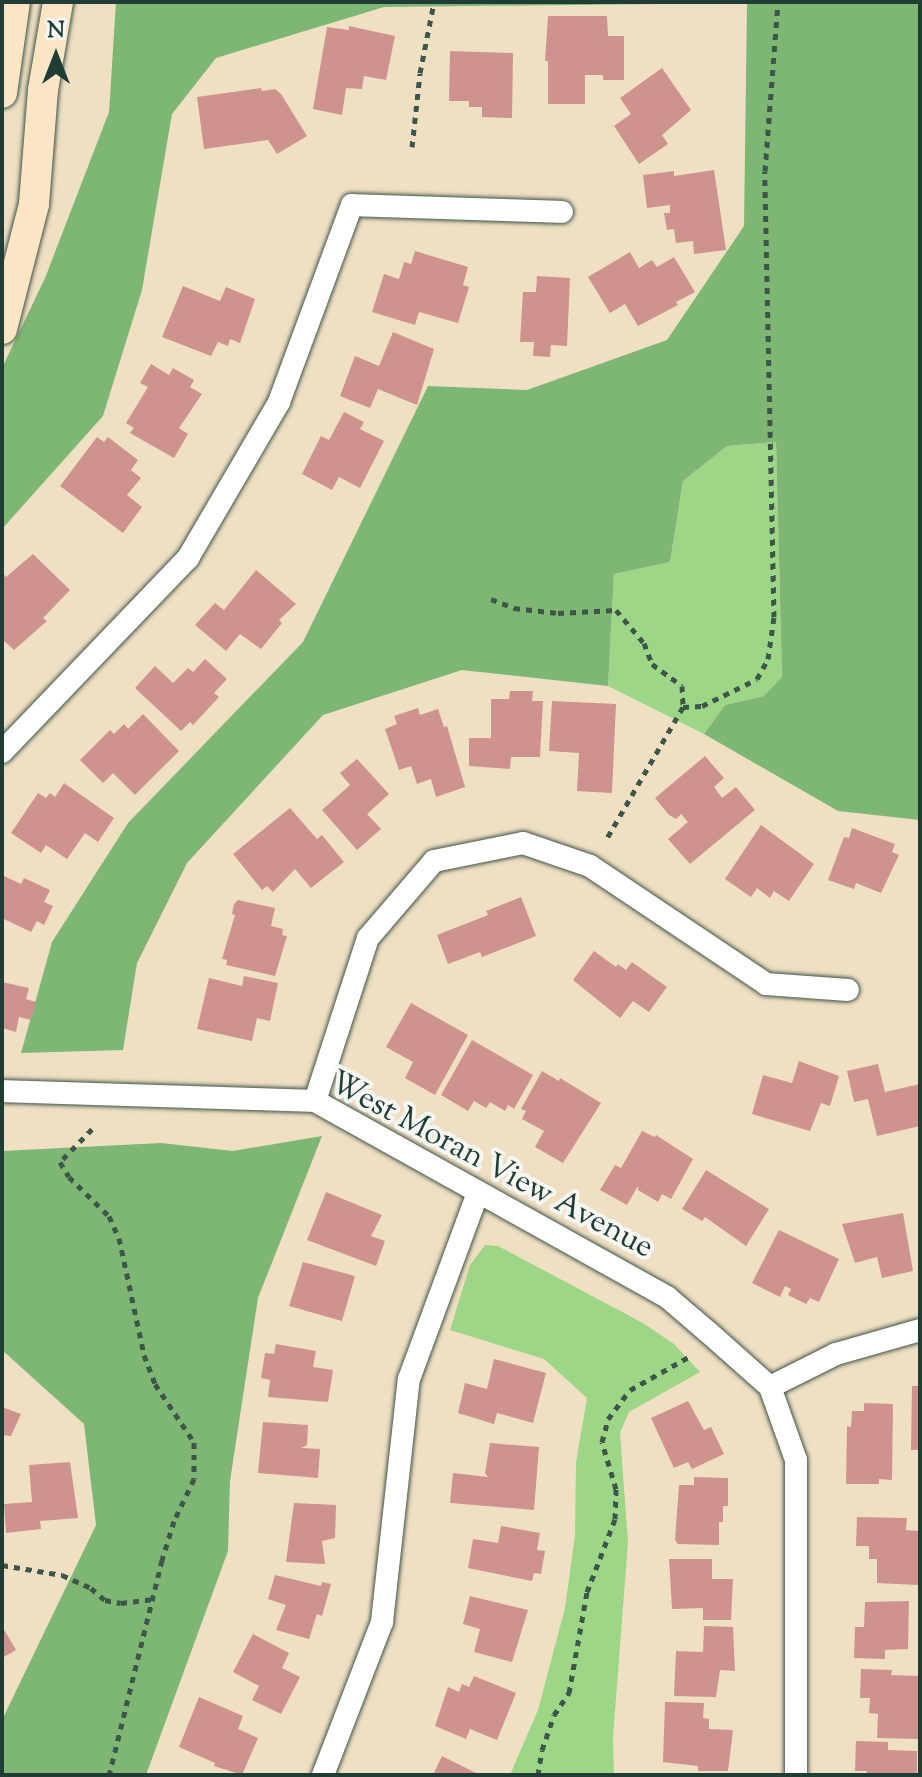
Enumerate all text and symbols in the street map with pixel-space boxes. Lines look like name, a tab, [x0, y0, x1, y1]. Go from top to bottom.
north arrow	[16, 16, 96, 96]
text: N	[47, 16, 65, 48]
street label: West Moran View Avenue	[322, 1064, 660, 1268]

